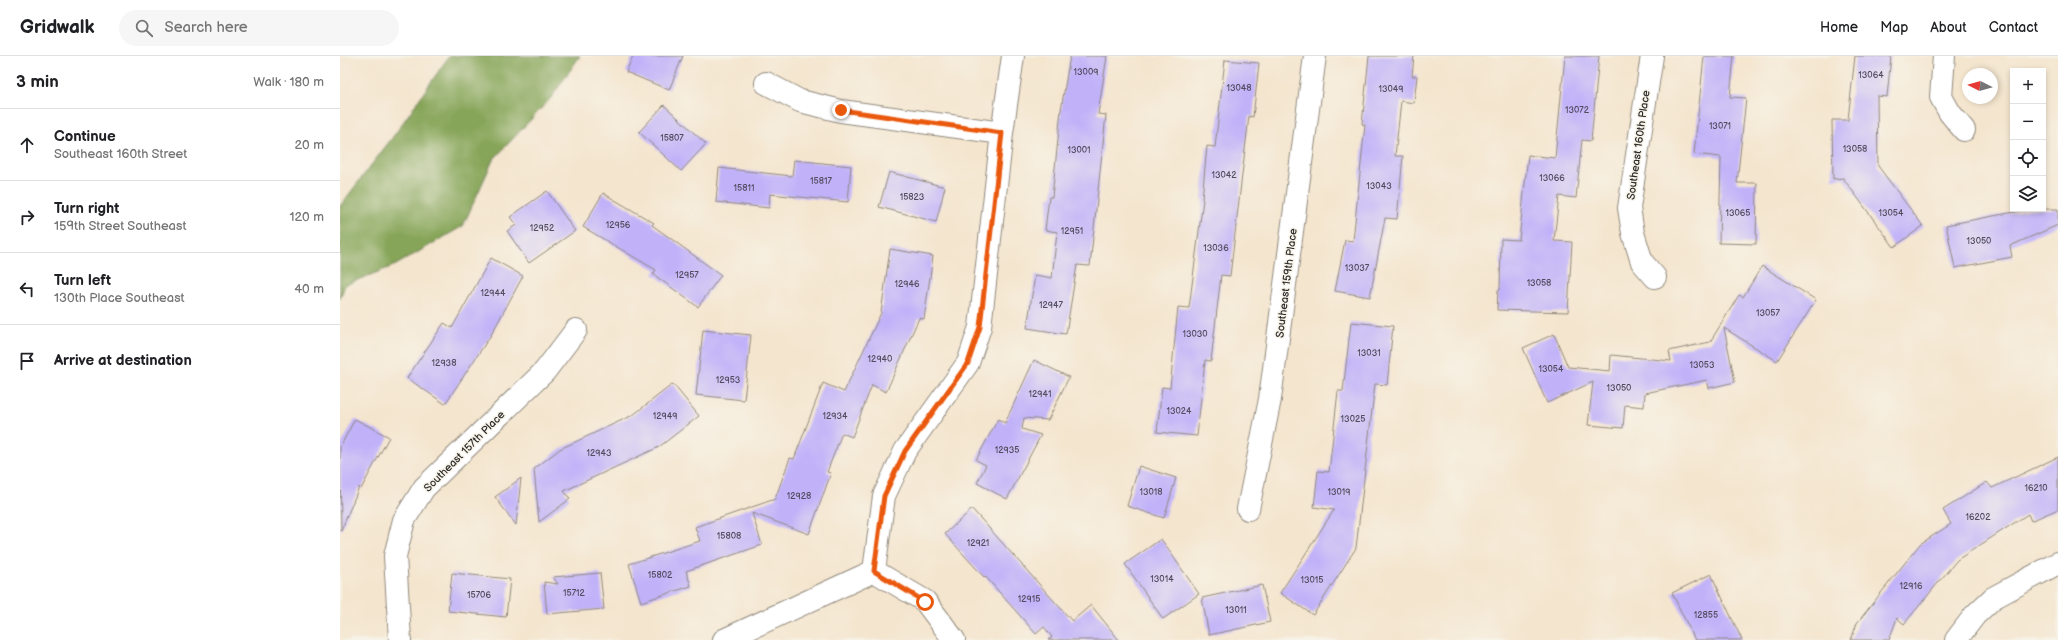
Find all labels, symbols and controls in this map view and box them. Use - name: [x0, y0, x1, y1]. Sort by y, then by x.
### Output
- search box: [119, 10, 399, 46]
- text: Gridwalk: [20, 16, 95, 39]
- icon: search: [133, 17, 155, 39]
- text: Search here: [165, 18, 248, 37]
- text: Home: [1820, 19, 1858, 36]
- text: Map: [1880, 19, 1908, 36]
- text: About: [1930, 19, 1967, 36]
- text: Contact: [1989, 19, 2038, 36]
- house number: 13009: [1074, 67, 1098, 78]
- north arrow: [1962, 68, 1998, 104]
- map controls: [2010, 68, 2046, 212]
- button: +: [2010, 68, 2046, 104]
- house number: 13064: [1858, 70, 1884, 81]
- text: 3 min: [16, 72, 59, 92]
- text: Walk · 180 m: [253, 74, 324, 90]
- house number: 13048: [1226, 83, 1252, 94]
- house number: 13049: [1378, 84, 1404, 95]
- street label: Southeast 160th Place: [1624, 89, 1653, 201]
- route end: [832, 101, 850, 119]
- button: −: [2010, 104, 2046, 140]
- house number: 13072: [1565, 105, 1590, 116]
- house number: 13071: [1709, 121, 1731, 132]
- text: Continue: [54, 127, 116, 146]
- house number: 15807: [660, 133, 684, 144]
- icon: ahead: [16, 134, 38, 156]
- text: 20 m: [294, 137, 324, 153]
- button: locate: [2010, 140, 2046, 176]
- house number: 13058: [1843, 144, 1867, 155]
- house number: 13001: [1067, 145, 1091, 156]
- text: Southeast 160th Street: [54, 146, 187, 162]
- house number: 13042: [1211, 170, 1237, 181]
- house number: 13066: [1539, 173, 1565, 184]
- house number: 15817: [810, 176, 832, 187]
- button: layers: [2010, 176, 2046, 212]
- house number: 13043: [1366, 181, 1392, 192]
- house number: 15811: [734, 183, 754, 194]
- house number: 15823: [900, 192, 925, 203]
- text: Turn right: [54, 199, 119, 218]
- icon: right: [16, 206, 38, 228]
- house number: 13065: [1726, 208, 1750, 219]
- house number: 13054: [1879, 208, 1904, 219]
- text: 120 m: [289, 209, 324, 225]
- text: 159th Street Southeast: [54, 218, 186, 234]
- house number: 12956: [606, 220, 631, 231]
- house number: 12952: [530, 223, 555, 234]
- house number: 12951: [1061, 226, 1083, 237]
- street label: Southeast 159th Place: [1273, 227, 1300, 339]
- house number: 13050: [1967, 236, 1991, 247]
- house number: 13036: [1203, 243, 1229, 254]
- house number: 13037: [1345, 263, 1370, 274]
- house number: 12957: [675, 270, 699, 281]
- text: Turn left: [54, 271, 111, 290]
- icon: left: [16, 278, 38, 300]
- house number: 13058: [1527, 278, 1551, 289]
- house number: 12946: [895, 279, 920, 290]
- text: 40 m: [294, 281, 324, 297]
- house number: 12944: [481, 288, 506, 299]
- text: 130th Place Southeast: [54, 290, 185, 306]
- house number: 12947: [1039, 300, 1064, 311]
- house number: 13057: [1756, 308, 1781, 319]
- house number: 13030: [1182, 329, 1208, 340]
- house number: 13031: [1357, 348, 1381, 359]
- icon: arrive: [16, 350, 38, 372]
- text: Arrive at destination: [54, 351, 192, 370]
- house number: 12940: [868, 354, 892, 365]
- house number: 12938: [432, 358, 456, 369]
- house number: 13053: [1689, 360, 1715, 371]
- house number: 13054: [1539, 364, 1564, 375]
- house number: 12953: [716, 375, 741, 386]
- house number: 13050: [1607, 383, 1631, 394]
- house number: 12941: [1029, 389, 1051, 400]
- house number: 13024: [1167, 406, 1192, 417]
- street label: Southeast 157th Place: [421, 408, 508, 495]
- house number: 12949: [653, 411, 677, 422]
- house number: 12934: [822, 411, 848, 422]
- house number: 13025: [1341, 414, 1365, 425]
- house number: 12935: [995, 445, 1019, 456]
- house number: 12943: [586, 448, 612, 459]
- house number: 16210: [2025, 483, 2047, 494]
- house number: 13018: [1139, 487, 1163, 498]
- house number: 13019: [1328, 487, 1351, 498]
- house number: 12928: [787, 491, 811, 502]
- house number: 16202: [1966, 512, 1991, 523]
- house number: 15808: [717, 531, 741, 542]
- house number: 12921: [967, 538, 989, 549]
- house number: 15802: [648, 570, 673, 581]
- house number: 13014: [1150, 574, 1174, 585]
- house number: 13015: [1301, 575, 1323, 586]
- house number: 12916: [1900, 581, 1923, 592]
- house number: 15712: [563, 588, 586, 599]
- house number: 15706: [467, 590, 491, 601]
- route start: [916, 593, 934, 611]
- house number: 12915: [1018, 594, 1040, 605]
- house number: 13011: [1225, 605, 1247, 616]
- house number: 12855: [1694, 610, 1718, 621]

